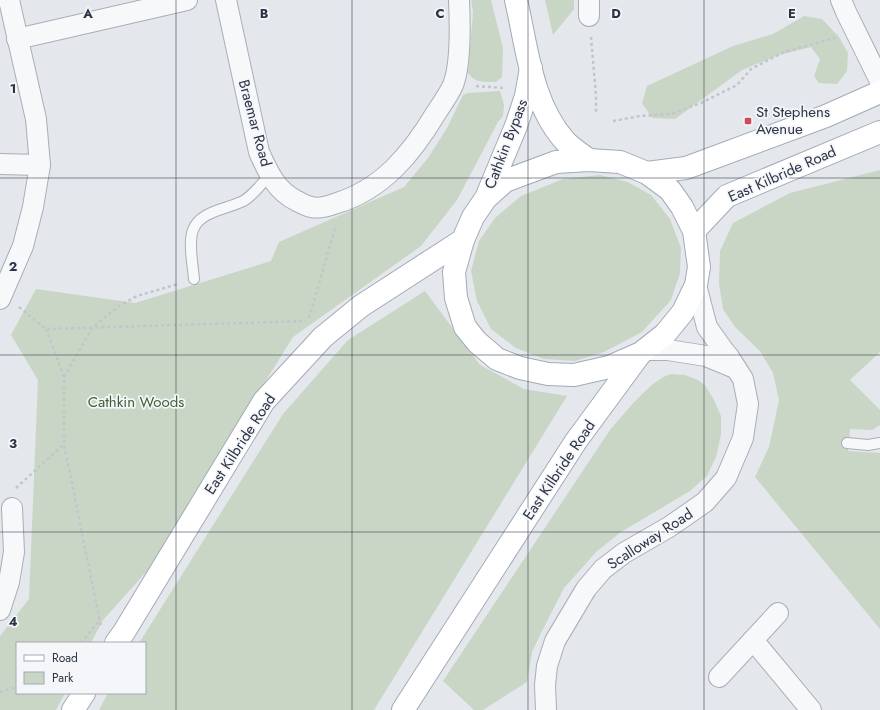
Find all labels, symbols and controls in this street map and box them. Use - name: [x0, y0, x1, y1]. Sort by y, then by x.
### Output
- text: A: [82, 4, 93, 23]
- text: B: [260, 4, 269, 23]
- text: C: [435, 4, 445, 23]
- text: D: [611, 4, 621, 23]
- text: E: [788, 4, 796, 23]
- street label: Braemar Road: [233, 77, 277, 169]
- text: 1: [10, 79, 16, 98]
- street label: Cathkin Bypass: [479, 96, 533, 192]
- place label: St Stephens Avenue: [756, 101, 830, 140]
- marker: St Stephens Avenue: [743, 116, 753, 126]
- street label: East Kilbride Road: [724, 140, 840, 208]
- text: 2: [9, 257, 17, 276]
- street label: East Kilbride Road: [199, 389, 281, 499]
- park label: Cathkin Woods: [88, 391, 184, 413]
- street label: East Kilbride Road: [517, 416, 601, 524]
- text: 3: [9, 434, 17, 453]
- street label: Scalloway Road: [603, 503, 697, 575]
- text: 4: [8, 612, 18, 631]
- legend: [16, 642, 146, 694]
- text: Road: [52, 649, 78, 667]
- text: Park: [52, 669, 74, 687]

